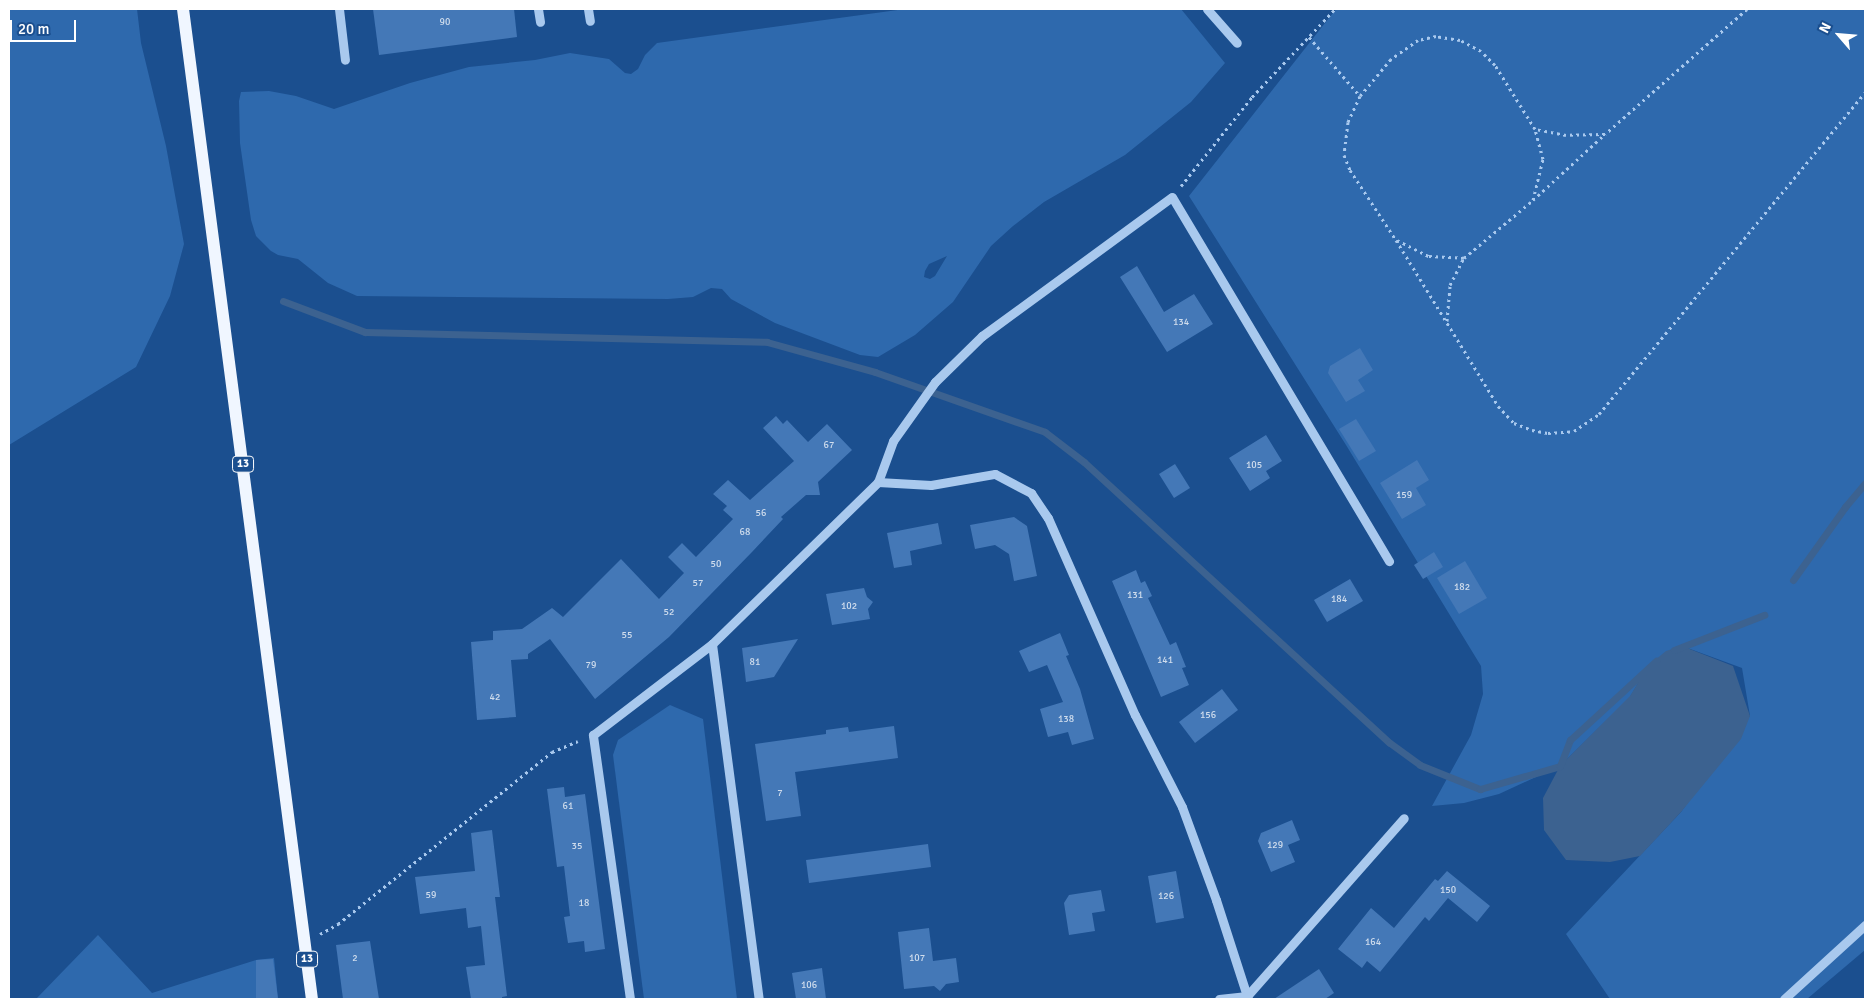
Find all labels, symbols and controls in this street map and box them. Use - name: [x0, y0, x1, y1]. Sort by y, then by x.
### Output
- scale bar: [12, 10, 79, 42]
- north arrow: [1814, 10, 1864, 60]
- house number: 90: [440, 17, 450, 29]
- text: 20 m: [18, 20, 49, 38]
- text: N: [1815, 20, 1835, 36]
- house number: 134: [1173, 317, 1189, 329]
- house number: 67: [824, 440, 834, 452]
- road number: 13: [232, 456, 254, 472]
- house number: 105: [1246, 460, 1262, 472]
- house number: 159: [1396, 490, 1412, 502]
- house number: 56: [756, 508, 766, 520]
- house number: 68: [740, 527, 750, 539]
- house number: 50: [711, 559, 721, 571]
- house number: 57: [693, 578, 703, 590]
- house number: 182: [1454, 582, 1470, 594]
- house number: 131: [1127, 590, 1143, 602]
- house number: 184: [1331, 594, 1347, 606]
- house number: 102: [841, 601, 857, 613]
- house number: 52: [664, 607, 674, 619]
- house number: 55: [622, 630, 632, 642]
- house number: 141: [1157, 655, 1173, 667]
- house number: 81: [750, 657, 760, 669]
- house number: 79: [586, 660, 596, 672]
- house number: 42: [490, 692, 500, 704]
- house number: 156: [1200, 710, 1216, 722]
- house number: 138: [1058, 714, 1074, 726]
- house number: 7: [777, 788, 783, 800]
- house number: 61: [563, 801, 573, 813]
- house number: 129: [1267, 840, 1283, 852]
- house number: 35: [572, 841, 582, 853]
- house number: 150: [1440, 885, 1456, 897]
- house number: 59: [426, 890, 436, 902]
- house number: 126: [1158, 891, 1174, 903]
- house number: 18: [579, 898, 589, 910]
- house number: 164: [1365, 937, 1381, 949]
- road number: 13: [296, 951, 318, 968]
- house number: 2: [352, 953, 358, 965]
- house number: 107: [909, 953, 925, 965]
- house number: 106: [801, 980, 817, 992]

